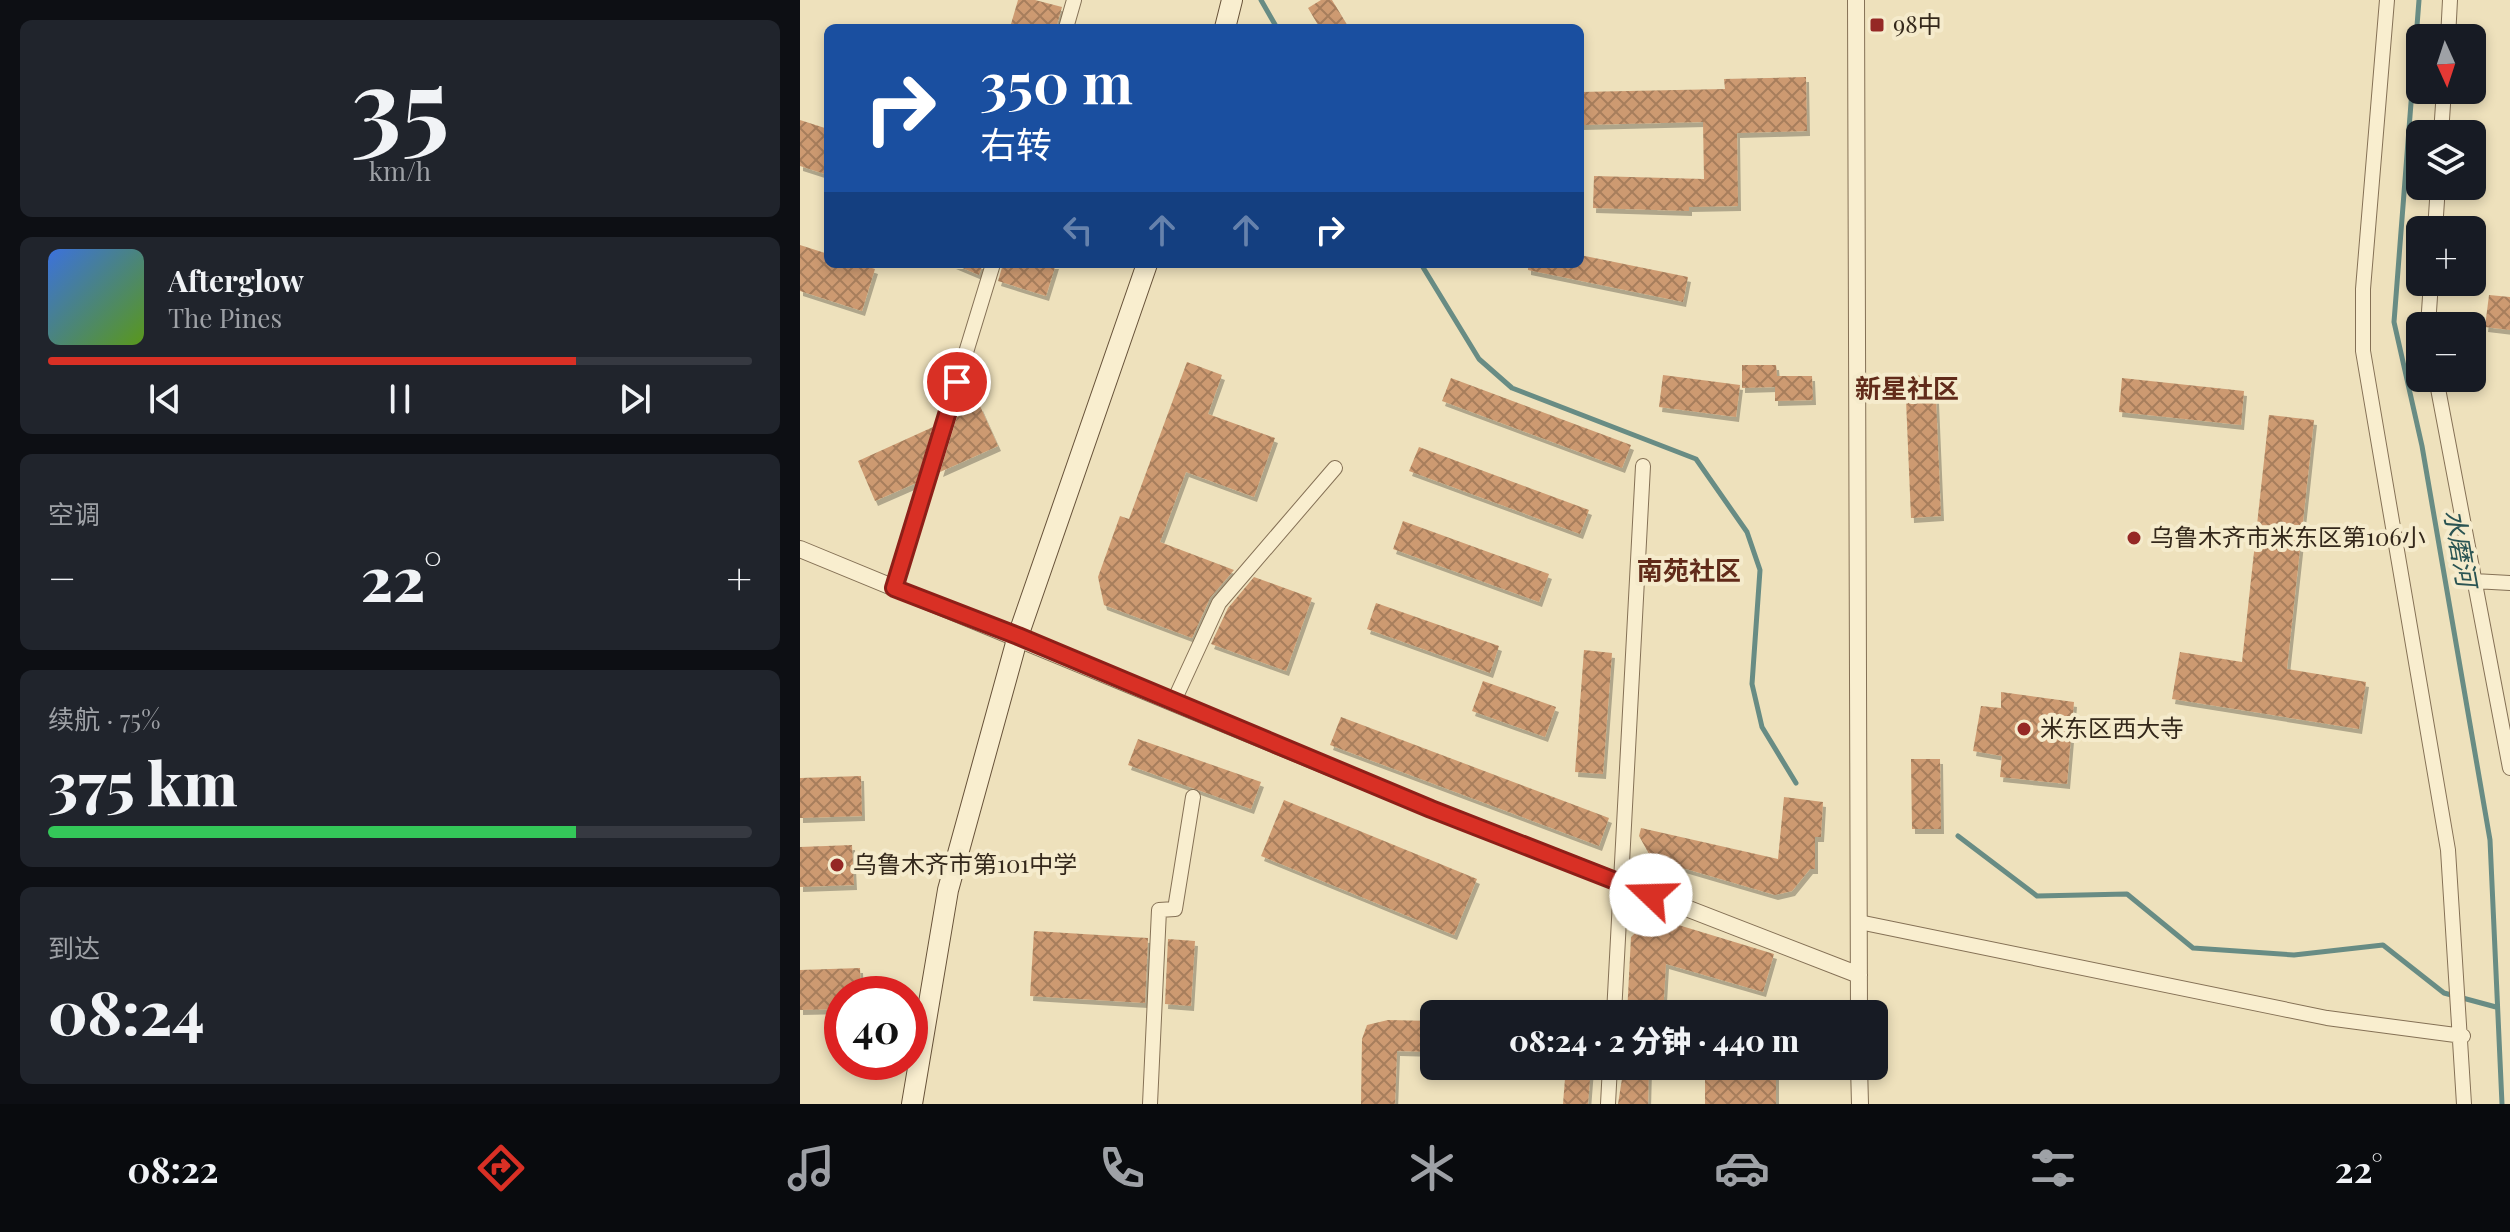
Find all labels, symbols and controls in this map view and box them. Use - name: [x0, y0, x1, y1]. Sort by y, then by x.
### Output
- place label: 98中: [1893, 7, 1942, 39]
- marker: 98中: [1868, 16, 1886, 34]
- north arrow: [2406, 24, 2486, 104]
- map controls: [2406, 24, 2486, 392]
- text: 35: [351, 31, 449, 170]
- text: 350 m: [980, 44, 1133, 119]
- icon: right: [848, 56, 952, 160]
- text: 右转: [980, 119, 1052, 167]
- button: layers: [2406, 120, 2486, 200]
- text: km/h: [369, 153, 431, 188]
- icon: left: [1056, 208, 1100, 252]
- icon: ahead: [1140, 208, 1184, 252]
- icon: ahead: [1224, 208, 1268, 252]
- icon: right: [1308, 208, 1352, 252]
- button: +: [2406, 216, 2486, 296]
- text: Afterglow: [168, 260, 304, 300]
- text: The Pines: [168, 300, 282, 335]
- button: −: [2406, 312, 2486, 392]
- pin: [923, 348, 991, 416]
- icon: arrive: [935, 360, 979, 404]
- district label: 新星社区: [1855, 370, 1959, 405]
- icon: previous: [143, 377, 187, 421]
- icon: pause: [378, 377, 422, 421]
- icon: next: [613, 377, 657, 421]
- text: 空调: [48, 496, 100, 531]
- water label: 水磨河: [2437, 506, 2486, 594]
- place label: 乌鲁木齐市米东区第106小: [2150, 520, 2426, 552]
- marker: 乌鲁木齐市米东区第106小: [2125, 529, 2143, 547]
- text: 22°: [361, 536, 442, 616]
- text: −: [48, 547, 76, 606]
- text: +: [726, 547, 752, 606]
- district label: 南苑社区: [1637, 552, 1741, 587]
- text: 续航 · 75%: [48, 701, 160, 736]
- place label: 米东区西大寺: [2040, 711, 2184, 743]
- marker: 米东区西大寺: [2015, 720, 2033, 738]
- text: 375 km: [48, 741, 238, 821]
- place label: 乌鲁木齐市第101中学: [853, 847, 1077, 879]
- position arrow: [1609, 853, 1693, 937]
- marker: 乌鲁木齐市第101中学: [828, 856, 846, 874]
- text: 到达: [48, 930, 100, 965]
- text: 08:24: [48, 970, 205, 1050]
- speed limit sign: 40: [824, 976, 928, 1080]
- text: 08:24 · 2 分钟 · 440 m: [1509, 1020, 1799, 1060]
- icon: directions: [473, 1140, 529, 1196]
- icon: music: [783, 1140, 839, 1196]
- icon: phone: [1094, 1140, 1150, 1196]
- icon: climate: [1404, 1140, 1460, 1196]
- icon: car: [1714, 1140, 1770, 1196]
- icon: filters: [2025, 1140, 2081, 1196]
- text: 08:22: [127, 1144, 219, 1192]
- text: 22°: [2335, 1144, 2383, 1192]

